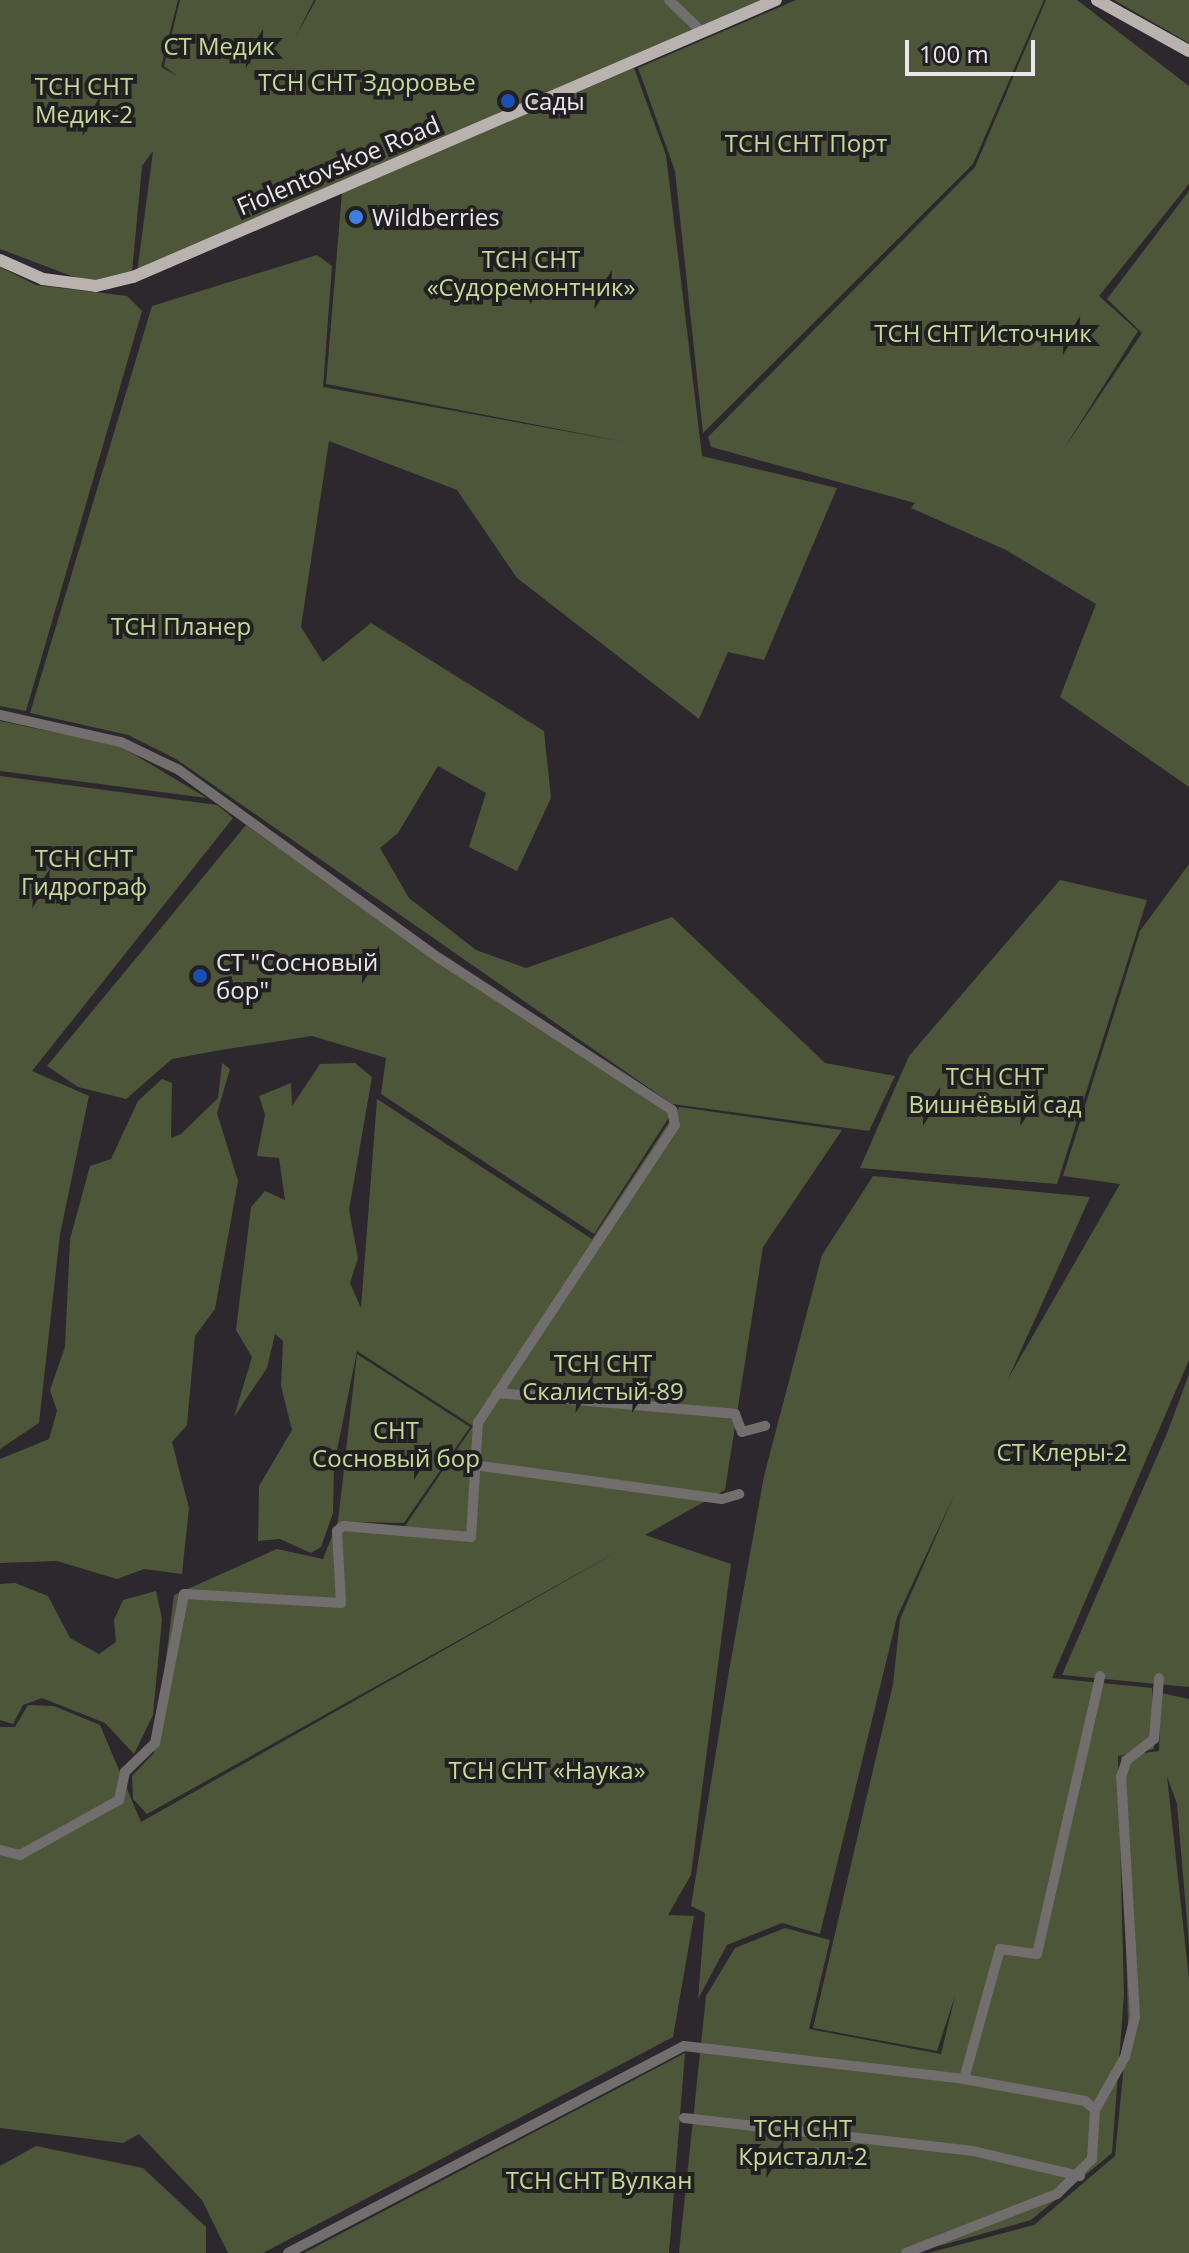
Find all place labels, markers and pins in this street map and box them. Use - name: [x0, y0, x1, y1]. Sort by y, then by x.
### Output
- place label: Сады: [524, 87, 585, 115]
- marker: Сады: [499, 92, 517, 110]
- place label: Wildberries: [372, 203, 500, 231]
- marker: Wildberries: [347, 208, 365, 226]
- place label: СТ "Сосновый бор": [216, 948, 378, 1004]
- marker: СТ "Сосновый бор": [191, 967, 209, 985]

